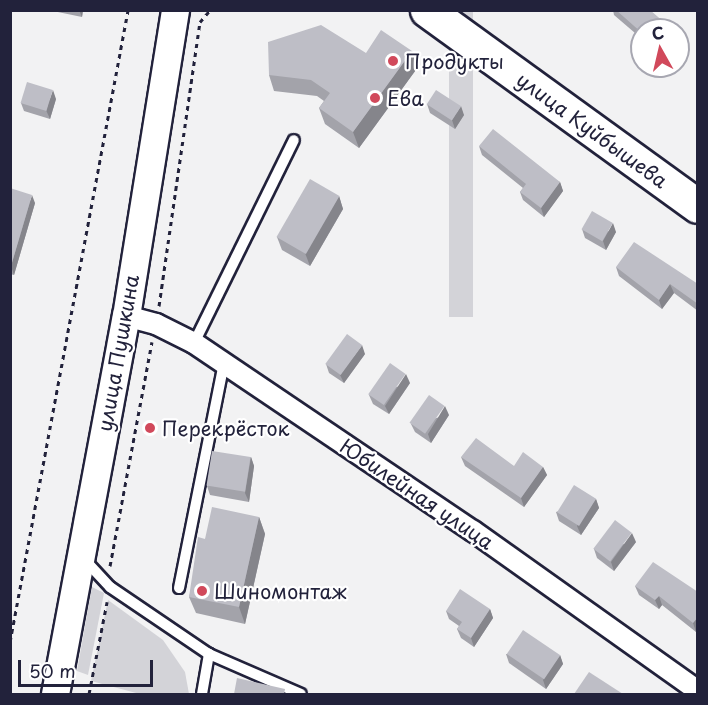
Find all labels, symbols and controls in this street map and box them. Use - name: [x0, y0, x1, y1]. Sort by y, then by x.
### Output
- north arrow: [630, 18, 690, 78]
- text: С: [650, 19, 665, 45]
- place label: Продукты: [405, 49, 504, 73]
- marker: Продукты: [386, 54, 400, 68]
- street label: улица Куйбышева: [511, 67, 673, 193]
- place label: Ева: [387, 86, 424, 110]
- marker: Ева: [368, 91, 382, 105]
- street label: улица Пушкина: [92, 272, 144, 434]
- place label: Перекрёсток: [162, 416, 289, 440]
- marker: Перекрёсток: [143, 421, 157, 435]
- street label: Юбилейная улица: [336, 434, 498, 554]
- place label: Шиномонтаж: [214, 579, 346, 603]
- marker: Шиномонтаж: [195, 584, 209, 598]
- scale bar: [21, 648, 156, 686]
- text: 50 m: [29, 657, 76, 684]

